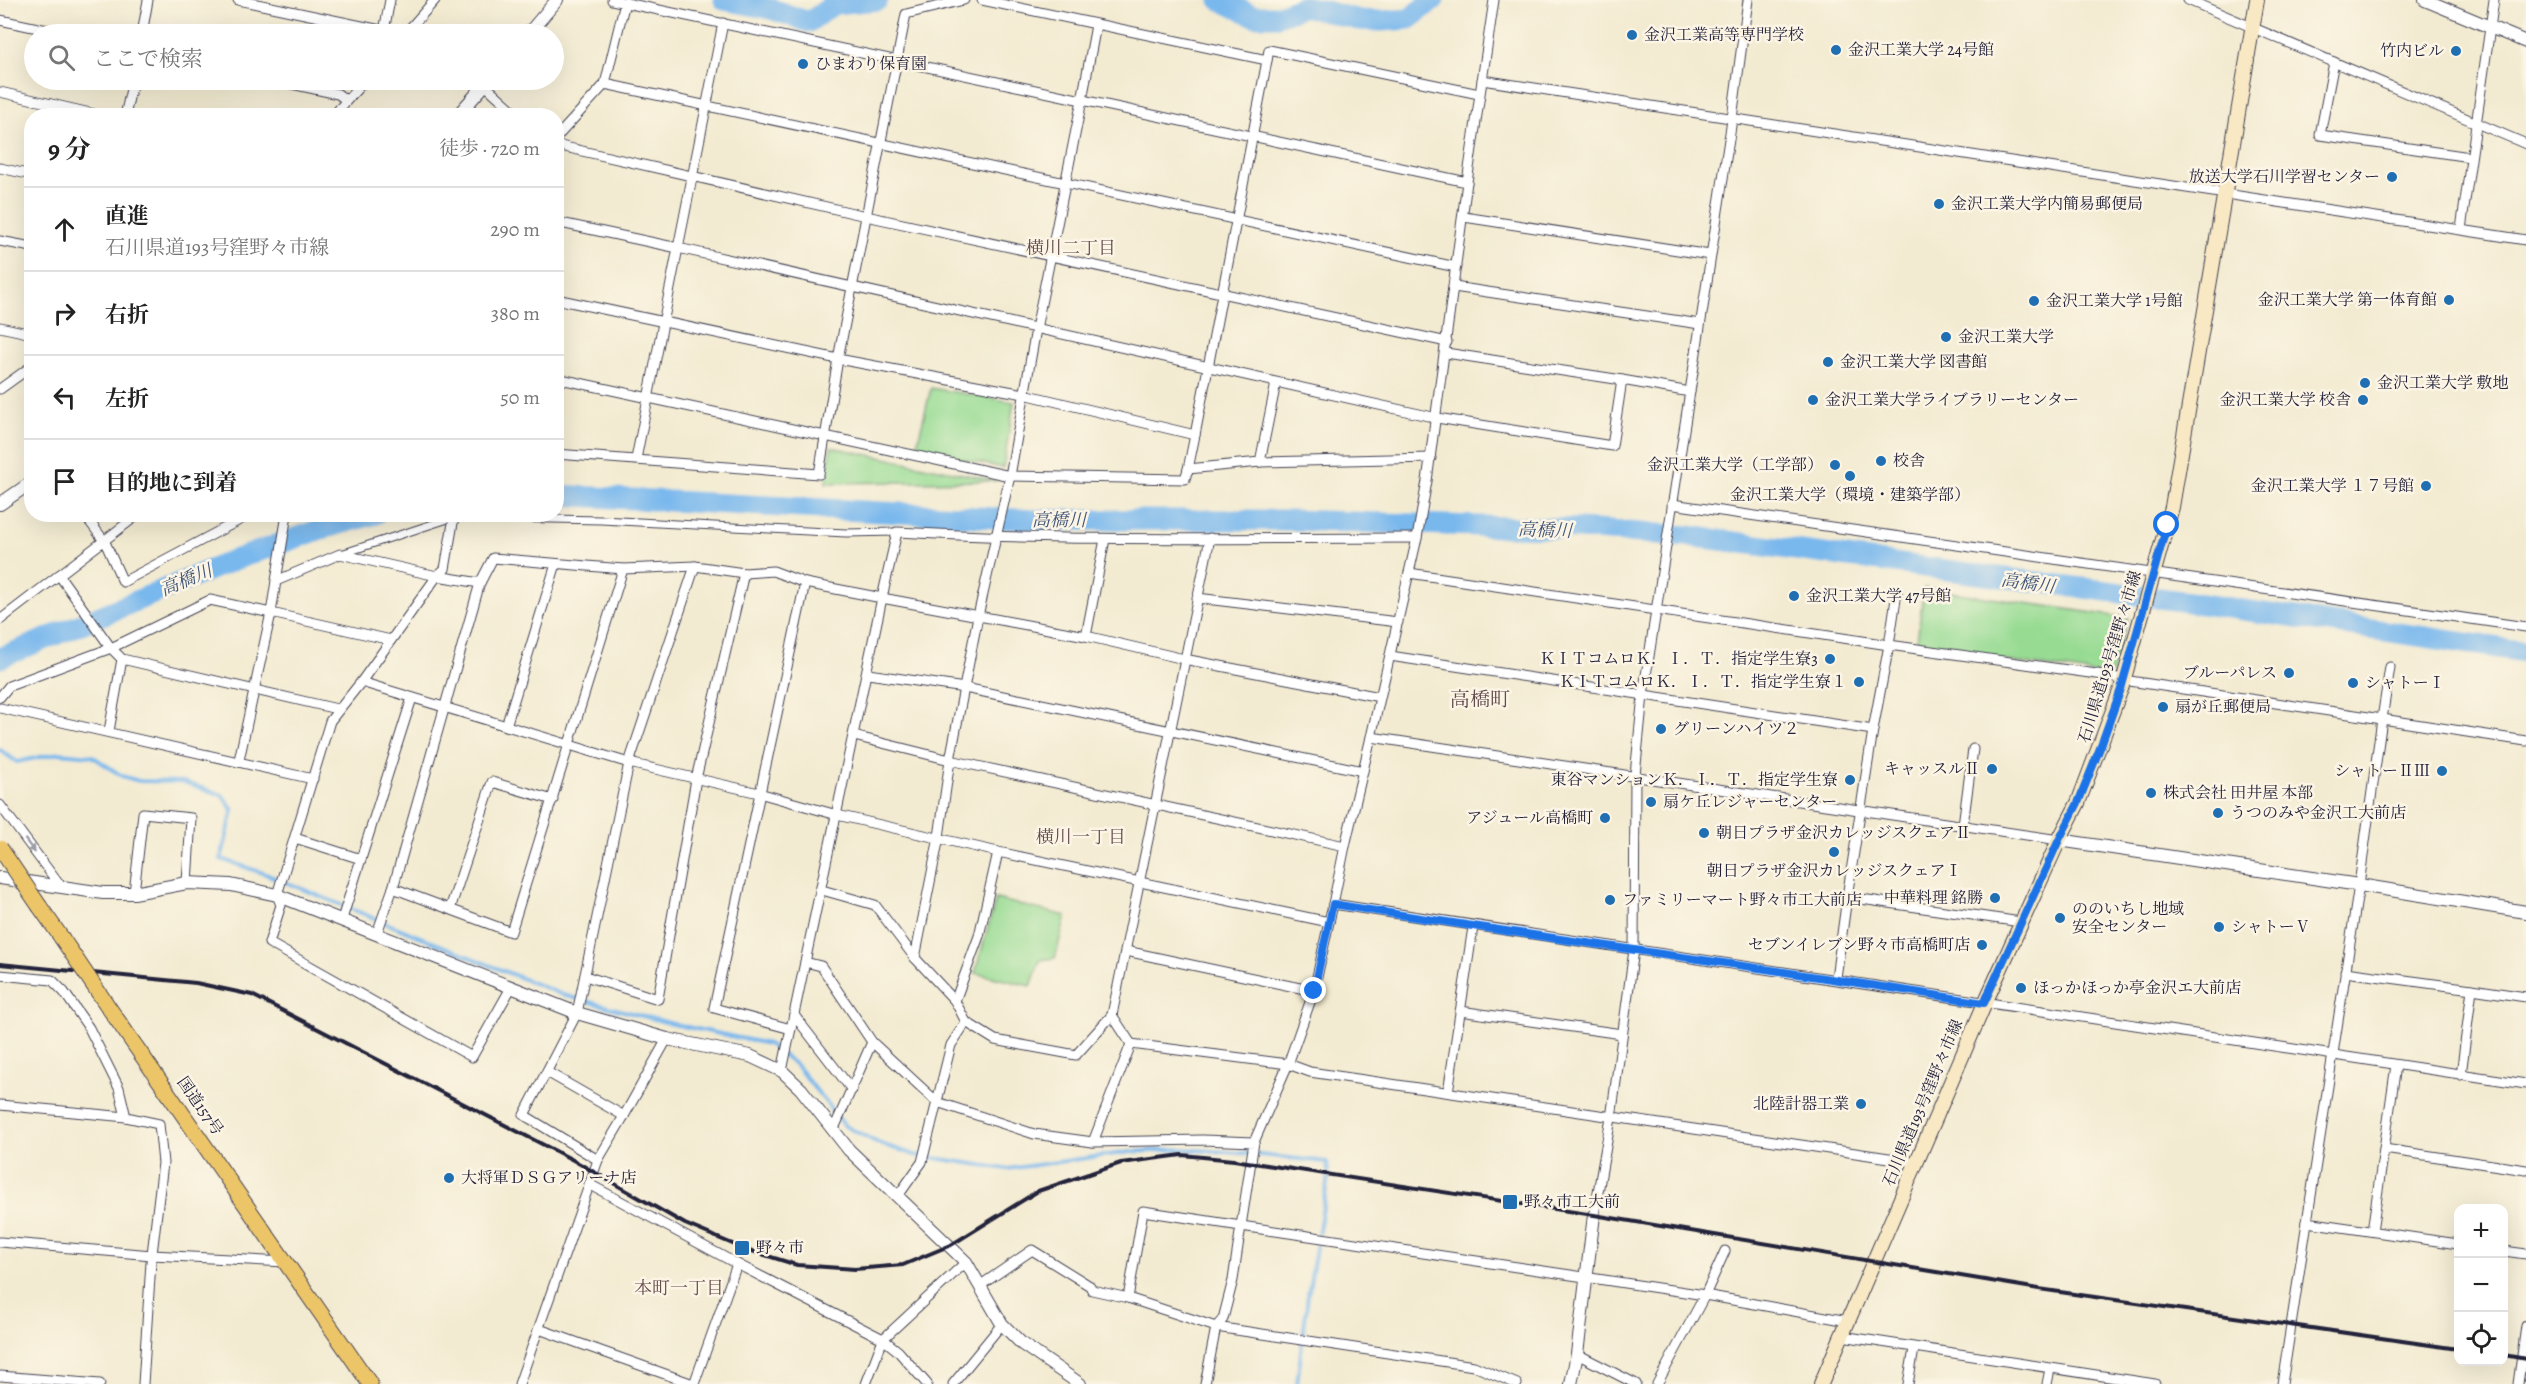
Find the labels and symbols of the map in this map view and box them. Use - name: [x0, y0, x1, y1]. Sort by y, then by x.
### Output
- place label: 金沢工業高等専門学校: [1644, 24, 1804, 46]
- marker: 金沢工業高等専門学校: [1625, 28, 1639, 42]
- place label: 金沢工業大学 24号館: [1848, 39, 1994, 61]
- place label: 竹内ビル: [2380, 40, 2444, 62]
- marker: 金沢工業大学 24号館: [1829, 43, 1843, 57]
- marker: 竹内ビル: [2449, 44, 2463, 58]
- place label: ひまわり保育園: [815, 53, 927, 75]
- marker: ひまわり保育園: [796, 57, 810, 71]
- place label: 放送大学石川学習センター: [2189, 166, 2380, 188]
- marker: 放送大学石川学習センター: [2385, 170, 2399, 184]
- place label: 金沢工業大学内簡易郵便局: [1951, 193, 2143, 215]
- marker: 金沢工業大学内簡易郵便局: [1932, 197, 1946, 211]
- district label: 横川二丁目: [1026, 236, 1116, 260]
- place label: 金沢工業大学 第一体育館: [2258, 289, 2437, 311]
- place label: 金沢工業大学 1号館: [2046, 290, 2183, 312]
- marker: 金沢工業大学 第一体育館: [2442, 293, 2456, 307]
- marker: 金沢工業大学 1号館: [2027, 294, 2041, 308]
- place label: 金沢工業大学: [1958, 326, 2054, 348]
- marker: 金沢工業大学: [1939, 330, 1953, 344]
- place label: 金沢工業大学 図書館: [1840, 351, 1987, 373]
- marker: 金沢工業大学 図書館: [1821, 355, 1835, 369]
- place label: 金沢工業大学 敷地: [2377, 372, 2508, 394]
- marker: 金沢工業大学 敷地: [2358, 376, 2372, 390]
- place label: 金沢工業大学ライブラリーセンター: [1825, 389, 2079, 411]
- place label: 金沢工業大学 校舎: [2220, 389, 2351, 411]
- marker: 金沢工業大学ライブラリーセンター: [1806, 393, 1820, 407]
- marker: 金沢工業大学 校舎: [2356, 393, 2370, 407]
- place label: 校舎: [1893, 450, 1925, 472]
- place label: 金沢工業大学（工学部）: [1647, 454, 1823, 476]
- marker: 校舎: [1874, 454, 1888, 468]
- marker: 金沢工業大学（工学部）: [1828, 458, 1842, 472]
- marker: 金沢工業大学（環境・建築学部）: [1843, 469, 1857, 483]
- place label: 金沢工業大学 １７号館: [2251, 475, 2414, 497]
- marker: 金沢工業大学 １７号館: [2419, 479, 2433, 493]
- place label: 金沢工業大学（環境・建築学部）: [1730, 484, 1970, 506]
- water label: 高橋川: [1032, 508, 1088, 532]
- route start: [2153, 511, 2179, 537]
- water label: 高橋川: [1518, 517, 1574, 543]
- water label: 高橋川: [156, 558, 217, 602]
- water label: 高橋川: [2000, 567, 2058, 599]
- street label: 石川県道193号窪野々市線: [2073, 568, 2147, 746]
- place label: 金沢工業大学 47号館: [1806, 585, 1951, 607]
- marker: 金沢工業大学 47号館: [1787, 589, 1801, 603]
- place label: ＫＩＴコムロＫ．Ｉ．Ｔ．指定学生寮3: [1539, 648, 1818, 670]
- marker: ＫＩＴコムロＫ．Ｉ．Ｔ．指定学生寮3: [1823, 652, 1837, 666]
- place label: ブルーパレス: [2183, 662, 2277, 684]
- marker: ブルーパレス: [2282, 666, 2296, 680]
- place label: ＫＩＴコムロＫ．Ｉ．Ｔ．指定学生寮１: [1559, 671, 1847, 693]
- place label: シャトーⅠ: [2365, 672, 2445, 694]
- marker: ＫＩＴコムロＫ．Ｉ．Ｔ．指定学生寮１: [1852, 675, 1866, 689]
- marker: シャトーⅠ: [2346, 676, 2360, 690]
- district label: 高橋町: [1450, 686, 1510, 713]
- place label: 扇が丘郵便局: [2175, 696, 2271, 718]
- marker: 扇が丘郵便局: [2156, 700, 2170, 714]
- place label: グリーンハイツ２: [1673, 718, 1800, 740]
- marker: グリーンハイツ２: [1654, 722, 1668, 736]
- place label: キャッスルⅡ: [1884, 758, 1980, 780]
- place label: シャトーⅡⅢ: [2334, 760, 2430, 782]
- marker: キャッスルⅡ: [1985, 762, 1999, 776]
- marker: シャトーⅡⅢ: [2435, 764, 2449, 778]
- place label: 東谷マンションＫ．Ｉ．Ｔ．指定学生寮: [1551, 769, 1838, 791]
- marker: 東谷マンションＫ．Ｉ．Ｔ．指定学生寮: [1843, 773, 1857, 787]
- place label: 株式会社 田井屋 本部: [2163, 782, 2313, 804]
- marker: 株式会社 田井屋 本部: [2144, 786, 2158, 800]
- place label: 扇ケ丘レジャーセンター: [1663, 791, 1837, 813]
- marker: 扇ケ丘レジャーセンター: [1644, 795, 1658, 809]
- place label: うつのみや金沢工大前店: [2230, 802, 2406, 824]
- marker: うつのみや金沢工大前店: [2211, 806, 2225, 820]
- place label: アジュール高橋町: [1466, 807, 1593, 829]
- marker: アジュール高橋町: [1598, 811, 1612, 825]
- place label: 朝日プラザ金沢カレッジスクェアⅡ: [1716, 822, 1971, 844]
- district label: 横川一丁目: [1036, 825, 1126, 849]
- marker: 朝日プラザ金沢カレッジスクェアⅡ: [1697, 826, 1711, 840]
- one-way arrow: [24, 839, 36, 854]
- marker: 朝日プラザ金沢カレッジスクェアⅠ: [1827, 845, 1841, 859]
- place label: 朝日プラザ金沢カレッジスクェアⅠ: [1707, 860, 1961, 882]
- place label: 中華料理 銘勝: [1884, 887, 1983, 909]
- place label: ファミリーマート野々市工大前店: [1622, 889, 1862, 911]
- marker: 中華料理 銘勝: [1988, 891, 2002, 905]
- marker: ファミリーマート野々市工大前店: [1603, 893, 1617, 907]
- place label: ののいちし地域 安全センター: [2072, 898, 2184, 938]
- marker: ののいちし地域 安全センター: [2053, 911, 2067, 925]
- place label: シャトーⅤ: [2231, 916, 2311, 938]
- marker: シャトーⅤ: [2212, 920, 2226, 934]
- place label: セブンイレブン野々市高橋町店: [1748, 934, 1970, 956]
- marker: セブンイレブン野々市高橋町店: [1975, 938, 1989, 952]
- route end: [1300, 977, 1326, 1003]
- place label: ほっかほっか亭金沢エ大前店: [2033, 977, 2241, 999]
- marker: ほっかほっか亭金沢エ大前店: [2014, 981, 2028, 995]
- street label: 石川県道193号窪野々市線: [1878, 1016, 1968, 1190]
- street label: 国道157号: [172, 1072, 228, 1140]
- place label: 北陸計器工業: [1753, 1093, 1849, 1115]
- marker: 北陸計器工業: [1854, 1097, 1868, 1111]
- place label: 大将軍ＤＳＧアリーナ店: [461, 1167, 636, 1189]
- marker: 大将軍ＤＳＧアリーナ店: [442, 1171, 456, 1185]
- place label: 野々市工大前: [1524, 1191, 1620, 1213]
- marker: 野々市工大前: [1501, 1193, 1519, 1211]
- place label: 野々市: [756, 1237, 804, 1259]
- marker: 野々市: [733, 1239, 751, 1257]
- district label: 本町一丁目: [634, 1276, 724, 1300]

